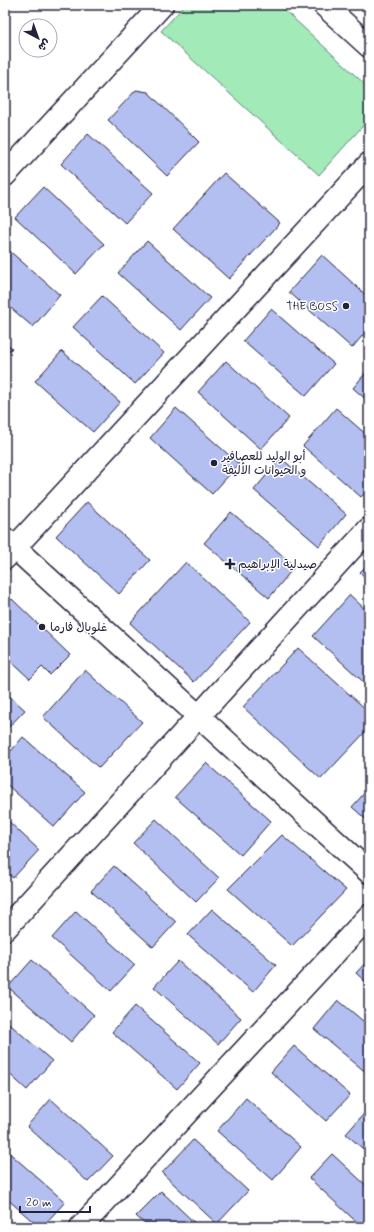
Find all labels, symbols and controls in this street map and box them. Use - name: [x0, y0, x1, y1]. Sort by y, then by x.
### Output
- north arrow: [18, 18, 58, 58]
- text: ش: [35, 36, 53, 54]
- place label: THE BOSS: [286, 299, 338, 315]
- marker: THE BOSS: [341, 301, 351, 311]
- place label: أبو الوليد للعصافير و الحيوانات الأليفة: [221, 449, 306, 479]
- marker: أبو الوليد للعصافير و الحيوانات الأليفة: [209, 458, 219, 468]
- place label: صيدلية الإبراهيم: [238, 557, 317, 573]
- marker: صيدلية الإبراهيم: [225, 559, 235, 569]
- place label: غلوبال فارما: [50, 620, 107, 636]
- marker: غلوبال فارما: [37, 622, 47, 632]
- scale bar: [20, 1188, 90, 1214]
- text: 20 m: [26, 1195, 52, 1211]

